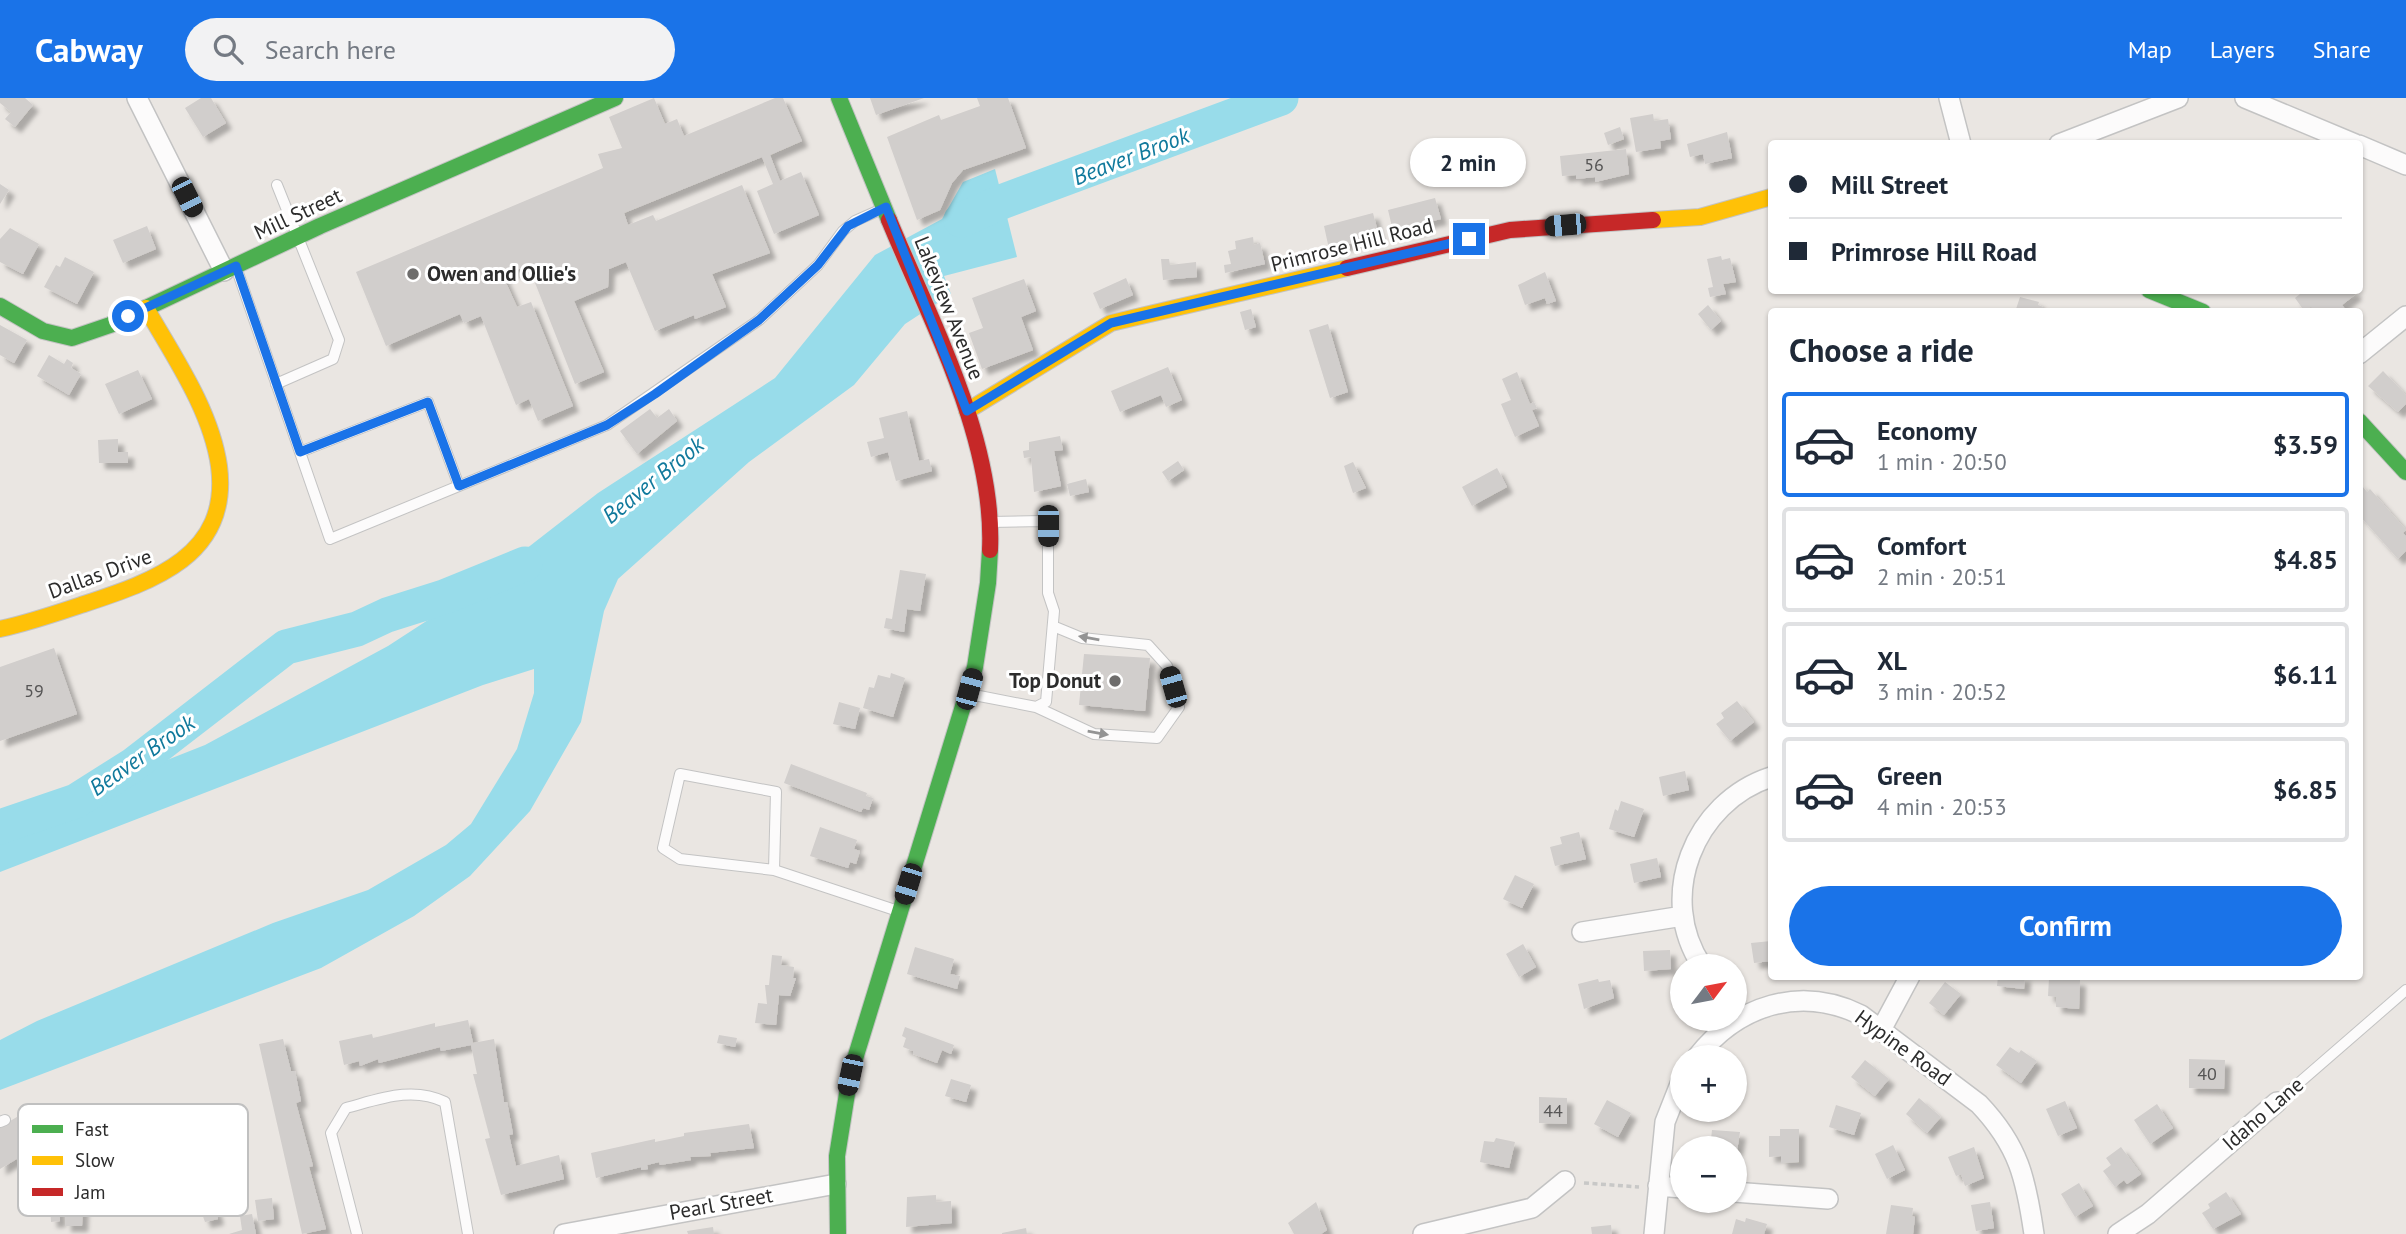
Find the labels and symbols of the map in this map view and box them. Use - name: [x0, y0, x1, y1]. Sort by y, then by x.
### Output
- water label: Beaver Brook: [1069, 119, 1195, 191]
- callout: 2 min: [1411, 138, 1527, 186]
- house number: 56: [1584, 153, 1604, 176]
- car: [169, 174, 206, 220]
- street label: Mill Street: [250, 182, 346, 246]
- street label: Primrose Hill Road: [1268, 211, 1436, 278]
- car: [1544, 213, 1587, 237]
- route end: [1453, 223, 1485, 255]
- street label: Lakeview Avenue: [908, 232, 991, 384]
- place label: Owen and Ollie's: [427, 260, 576, 287]
- marker: Owen and Ollie's: [405, 266, 421, 282]
- route start: [112, 300, 144, 332]
- water label: Beaver Brook: [596, 429, 711, 529]
- car: [1038, 505, 1059, 547]
- street label: Dallas Drive: [44, 542, 155, 605]
- one-way arrow: [1078, 632, 1100, 643]
- car: [1158, 664, 1189, 710]
- car: [954, 666, 985, 712]
- place label: Top Donut: [1009, 667, 1102, 694]
- marker: Top Donut: [1107, 673, 1123, 689]
- house number: 59: [24, 679, 44, 702]
- water label: Beaver Brook: [83, 707, 202, 802]
- one-way arrow: [1088, 728, 1110, 739]
- car: [892, 861, 925, 907]
- north arrow: [1670, 954, 1746, 1031]
- street label: Hypine Road: [1850, 1003, 1957, 1092]
- car: [836, 1052, 865, 1098]
- house number: 40: [2197, 1062, 2217, 1085]
- street label: Idaho Lane: [2216, 1071, 2309, 1156]
- house number: 44: [1543, 1099, 1563, 1122]
- legend: [18, 1104, 248, 1216]
- text: Fast: [75, 1117, 109, 1141]
- text: Slow: [75, 1148, 115, 1172]
- text: Jam: [74, 1180, 105, 1204]
- street label: Pearl Street: [667, 1181, 775, 1226]

